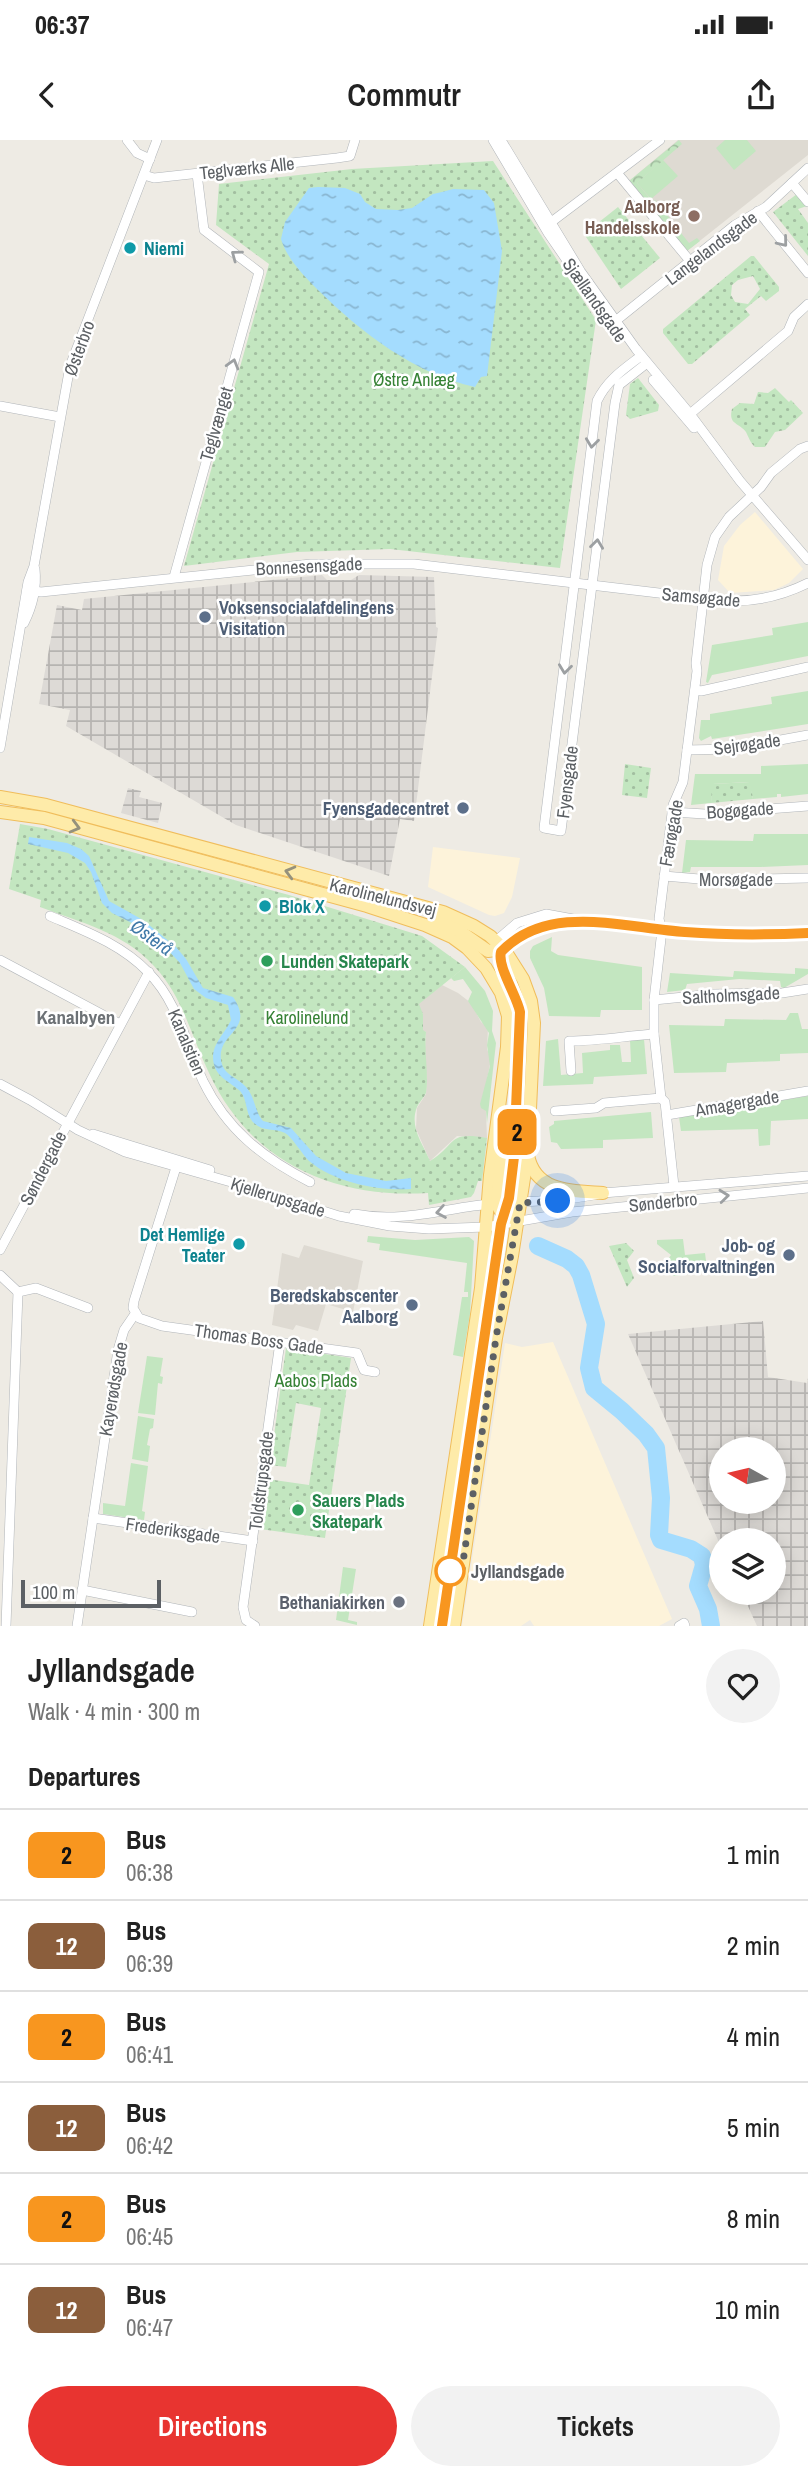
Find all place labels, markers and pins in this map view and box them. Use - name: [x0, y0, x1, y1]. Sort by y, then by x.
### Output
- place label: Aalborg Handelsskole: [585, 194, 680, 240]
- marker: Aalborg Handelsskole: [686, 208, 702, 224]
- place label: Niemi: [144, 236, 184, 261]
- marker: Niemi: [122, 240, 138, 256]
- place label: Voksensocialafdelingens Visitation: [219, 595, 394, 641]
- marker: Voksensocialafdelingens Visitation: [197, 609, 213, 625]
- place label: Fyensgadecentret: [323, 796, 449, 821]
- marker: Fyensgadecentret: [455, 800, 471, 816]
- place label: Blok X: [279, 894, 325, 919]
- marker: Blok X: [257, 898, 273, 914]
- place label: Lunden Skatepark: [281, 949, 410, 974]
- marker: Lunden Skatepark: [259, 953, 275, 969]
- place label: Det Hemlige Teater: [140, 1222, 225, 1268]
- place label: Job- og Socialforvaltningen: [638, 1233, 775, 1279]
- marker: Det Hemlige Teater: [231, 1236, 247, 1252]
- marker: Job- og Socialforvaltningen: [781, 1247, 797, 1263]
- place label: Beredskabscenter Aalborg: [270, 1283, 398, 1329]
- marker: Beredskabscenter Aalborg: [404, 1297, 420, 1313]
- place label: Sauers Plads Skatepark: [312, 1488, 405, 1534]
- marker: Sauers Plads Skatepark: [290, 1502, 306, 1518]
- marker: Jyllandsgade: [435, 1556, 465, 1586]
- place label: Jyllandsgade: [471, 1559, 565, 1584]
- place label: Bethaniakirken: [279, 1590, 385, 1615]
- marker: Bethaniakirken: [391, 1594, 407, 1610]

